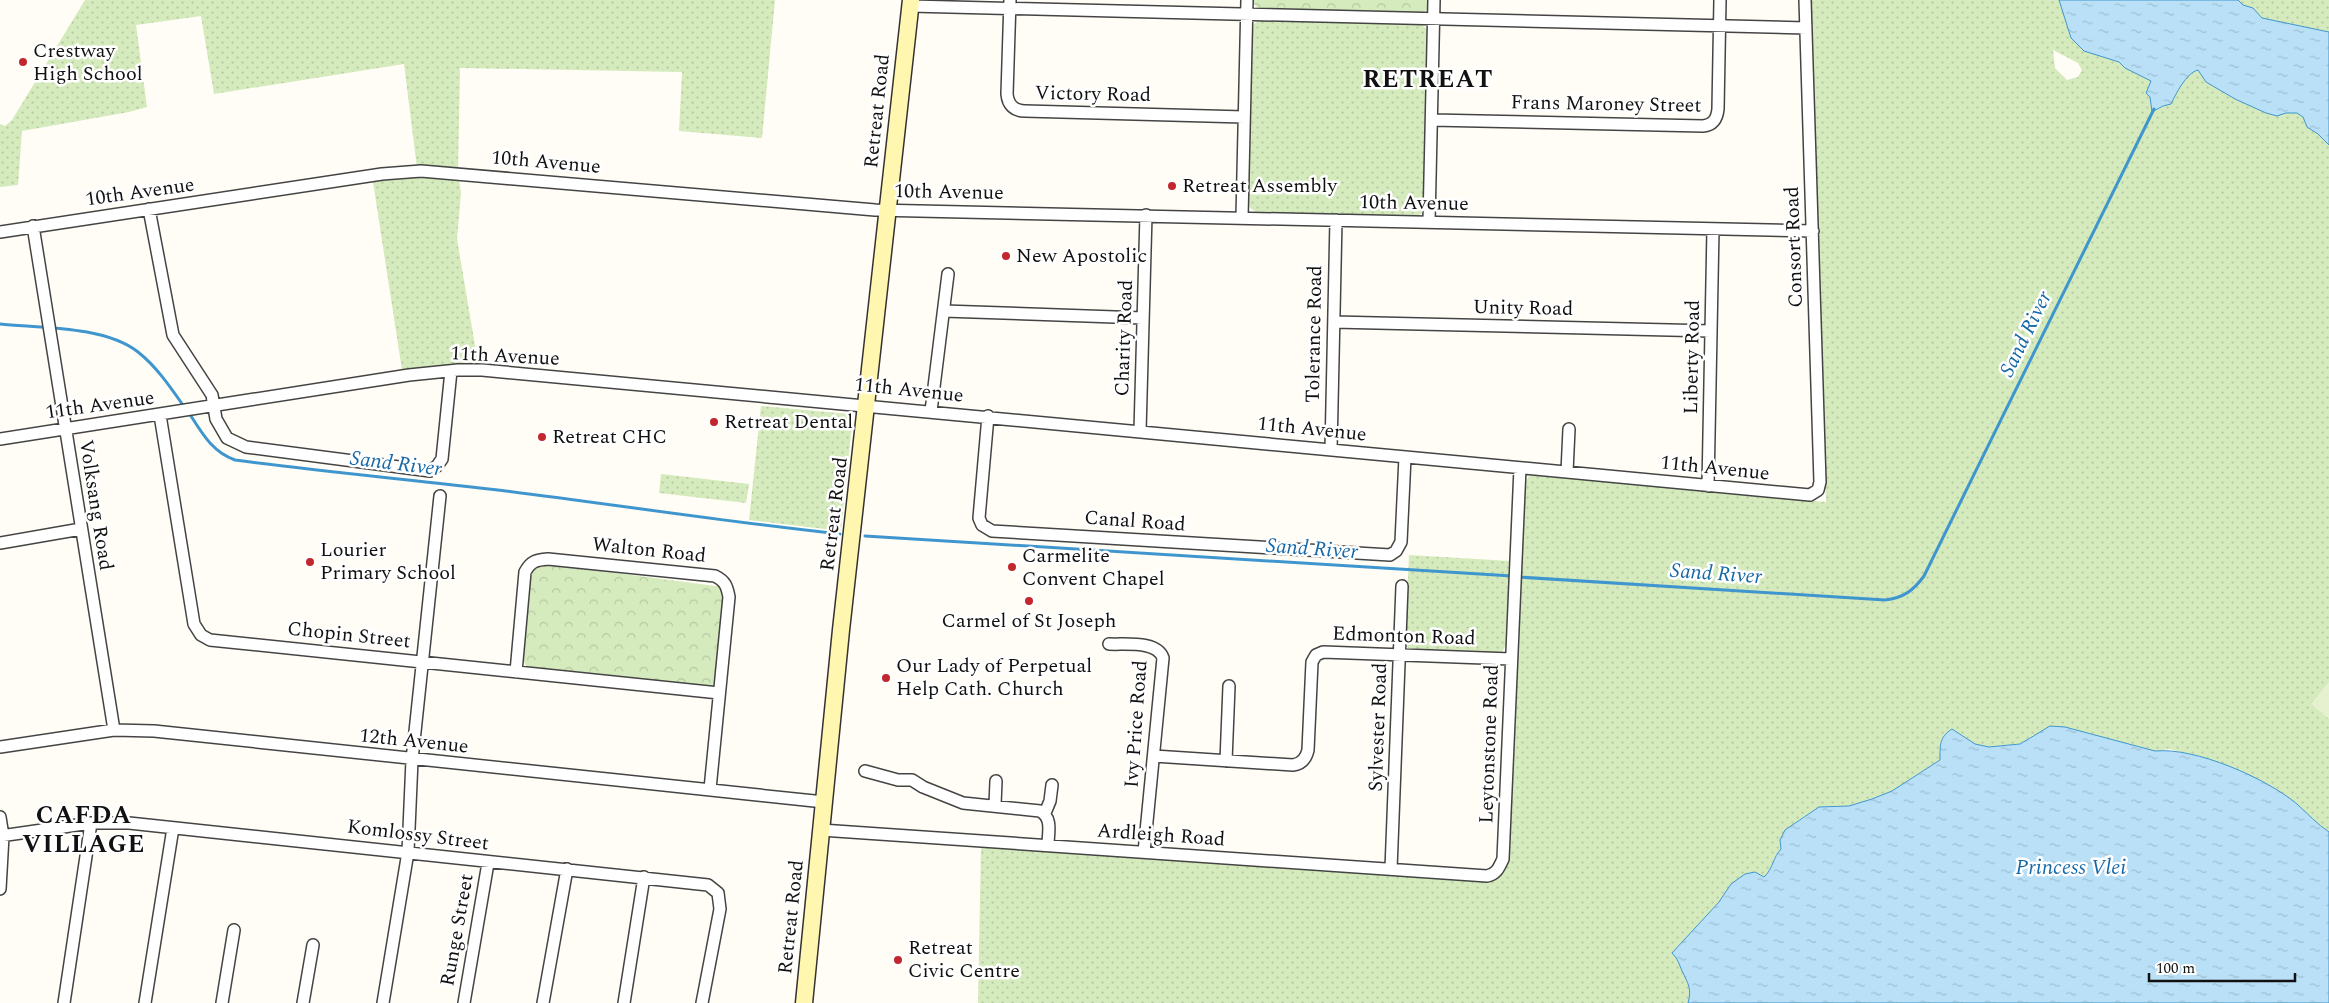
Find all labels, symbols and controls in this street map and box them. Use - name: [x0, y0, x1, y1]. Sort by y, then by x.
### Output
- place label: Crestway High School: [33, 36, 143, 89]
- street label: Retreat Road: [856, 52, 898, 170]
- marker: Crestway High School: [17, 56, 29, 68]
- district label: RETREAT: [1363, 61, 1493, 99]
- street label: Victory Road: [1035, 78, 1151, 110]
- street label: Frans Maroney Street: [1510, 87, 1702, 121]
- street label: 10th Avenue: [490, 142, 602, 182]
- street label: 10th Avenue: [84, 170, 196, 214]
- place label: Retreat Assembly: [1182, 171, 1338, 201]
- street label: 10th Avenue: [894, 176, 1004, 208]
- marker: Retreat Assembly: [1166, 180, 1178, 192]
- street label: Consort Road: [1777, 186, 1811, 308]
- street label: 10th Avenue: [1359, 187, 1469, 219]
- place label: New Apostolic: [1016, 241, 1147, 271]
- marker: New Apostolic: [1000, 250, 1012, 262]
- street label: Tolerance Road: [1298, 265, 1330, 403]
- street label: Charity Road: [1107, 279, 1141, 397]
- water label: Sand River: [1991, 285, 2061, 382]
- street label: Unity Road: [1473, 292, 1573, 324]
- street label: Liberty Road: [1676, 299, 1708, 415]
- street label: 11th Avenue: [449, 338, 561, 374]
- street label: 11th Avenue: [853, 369, 965, 411]
- street label: 11th Avenue: [44, 383, 156, 427]
- place label: Retreat Dental: [724, 407, 853, 437]
- street label: 11th Avenue: [1256, 408, 1368, 450]
- marker: Retreat Dental: [708, 416, 720, 428]
- place label: Retreat CHC: [552, 422, 667, 452]
- marker: Retreat CHC: [536, 431, 548, 443]
- street label: Volksang Road: [71, 437, 121, 573]
- water label: Sand River: [348, 443, 444, 486]
- street label: 11th Avenue: [1659, 447, 1771, 489]
- street label: Retreat Road: [812, 455, 856, 573]
- street label: Canal Road: [1083, 502, 1187, 540]
- street label: Walton Road: [591, 529, 707, 571]
- water label: Sand River: [1265, 530, 1360, 568]
- place label: Lourier Primary School: [320, 535, 456, 588]
- place label: Carmelite Convent Chapel: [1022, 541, 1165, 594]
- water label: Sand River: [1669, 555, 1764, 593]
- marker: Lourier Primary School: [304, 556, 316, 568]
- marker: Carmelite Convent Chapel: [1006, 561, 1018, 573]
- marker: Carmel of St Joseph: [1023, 595, 1035, 607]
- place label: Carmel of St Joseph: [941, 606, 1117, 636]
- street label: Chopin Street: [286, 614, 412, 656]
- street label: Edmonton Road: [1332, 619, 1476, 653]
- place label: Our Lady of Perpetual Help Cath. Church: [896, 651, 1092, 704]
- street label: Ivy Price Road: [1117, 659, 1155, 789]
- street label: Sylvester Road: [1361, 662, 1395, 792]
- street label: Leytonstone Road: [1471, 664, 1507, 824]
- marker: Our Lady of Perpetual Help Cath. Church: [880, 672, 892, 684]
- street label: 12th Avenue: [358, 720, 470, 762]
- district label: CAFDA VILLAGE: [22, 797, 146, 864]
- street label: Komlossy Street: [345, 811, 491, 859]
- street label: Ardleigh Road: [1096, 816, 1226, 854]
- water label: Princess Vlei: [2016, 852, 2126, 884]
- street label: Retreat Road: [770, 858, 812, 976]
- street label: Runge Street: [432, 871, 482, 989]
- place label: Retreat Civic Centre: [908, 933, 1020, 986]
- scale bar: [2149, 950, 2295, 982]
- marker: Retreat Civic Centre: [892, 954, 904, 966]
- text: 100 m: [2156, 957, 2195, 980]

